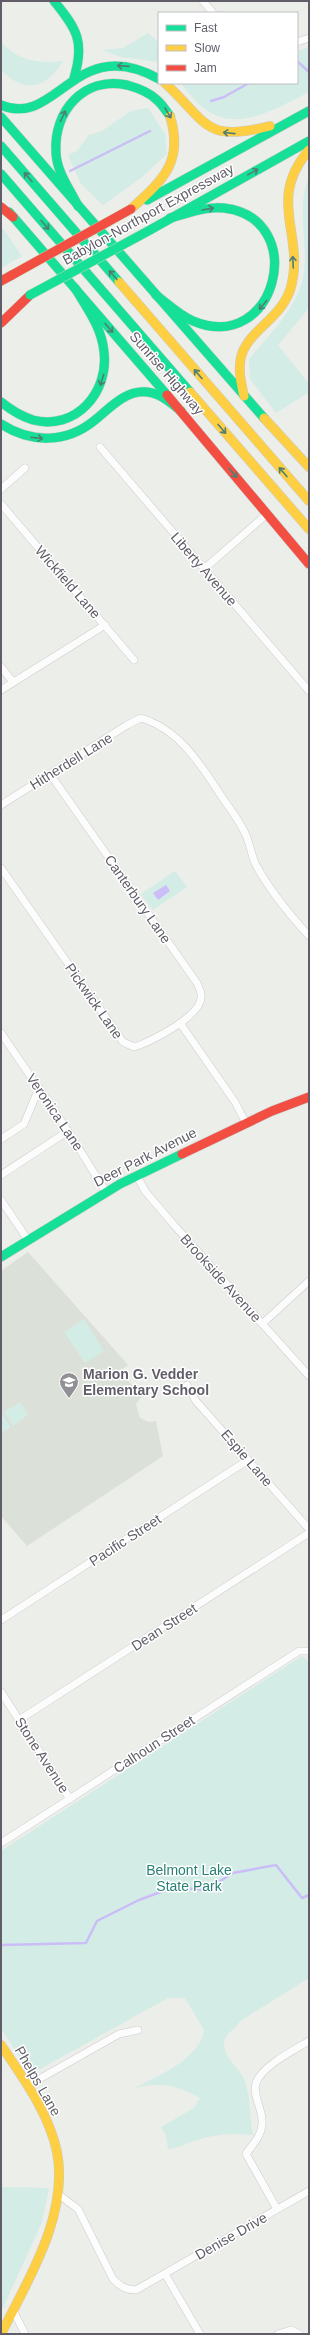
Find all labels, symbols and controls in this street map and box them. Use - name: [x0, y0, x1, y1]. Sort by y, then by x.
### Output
- legend: [158, 12, 298, 84]
- text: Fast: [194, 21, 218, 35]
- text: Slow: [194, 41, 220, 55]
- text: Jam: [194, 61, 217, 75]
- one-way arrow: [116, 63, 129, 70]
- one-way arrow: [165, 107, 173, 119]
- one-way arrow: [60, 110, 67, 122]
- one-way arrow: [223, 130, 236, 137]
- street label: Babylon-Northport Expressway: [60, 160, 236, 268]
- one-way arrow: [247, 168, 259, 176]
- one-way arrow: [23, 172, 32, 183]
- one-way arrow: [201, 205, 214, 213]
- one-way arrow: [40, 220, 50, 230]
- one-way arrow: [289, 256, 296, 269]
- one-way arrow: [109, 271, 118, 281]
- one-way arrow: [258, 300, 267, 310]
- one-way arrow: [105, 322, 114, 333]
- street label: Sunrise Highway: [126, 328, 208, 418]
- one-way arrow: [194, 368, 203, 379]
- one-way arrow: [98, 373, 105, 386]
- one-way arrow: [217, 424, 226, 434]
- one-way arrow: [30, 434, 43, 442]
- one-way arrow: [279, 466, 288, 477]
- one-way arrow: [228, 467, 237, 478]
- street label: Liberty Avenue: [168, 529, 240, 609]
- street label: Wickfield Lane: [32, 542, 104, 622]
- street label: Hitherdell Lane: [27, 729, 115, 793]
- street label: Canterbury Lane: [102, 852, 175, 946]
- street label: Pickwick Lane: [62, 960, 126, 1042]
- street label: Veronica Lane: [23, 1070, 87, 1154]
- street label: Deer Park Avenue: [91, 1124, 199, 1190]
- street label: Brookside Avenue: [177, 1231, 265, 1325]
- place label: Marion G. Vedder Elementary School: [83, 1366, 209, 1398]
- school or university icon: Marion G. Vedder Elementary School: [58, 1371, 80, 1399]
- street label: Espie Lane: [218, 1426, 276, 1490]
- street label: Pacific Street: [86, 1511, 164, 1569]
- street label: Dean Street: [128, 1600, 200, 1654]
- street label: Calhoun Street: [110, 1712, 198, 1776]
- street label: Stone Avenue: [12, 1714, 72, 1796]
- park label: Belmont Lake State Park: [146, 1862, 232, 1894]
- street label: Phelps Lane: [12, 2043, 64, 2119]
- street label: Denise Drive: [192, 2209, 270, 2263]

